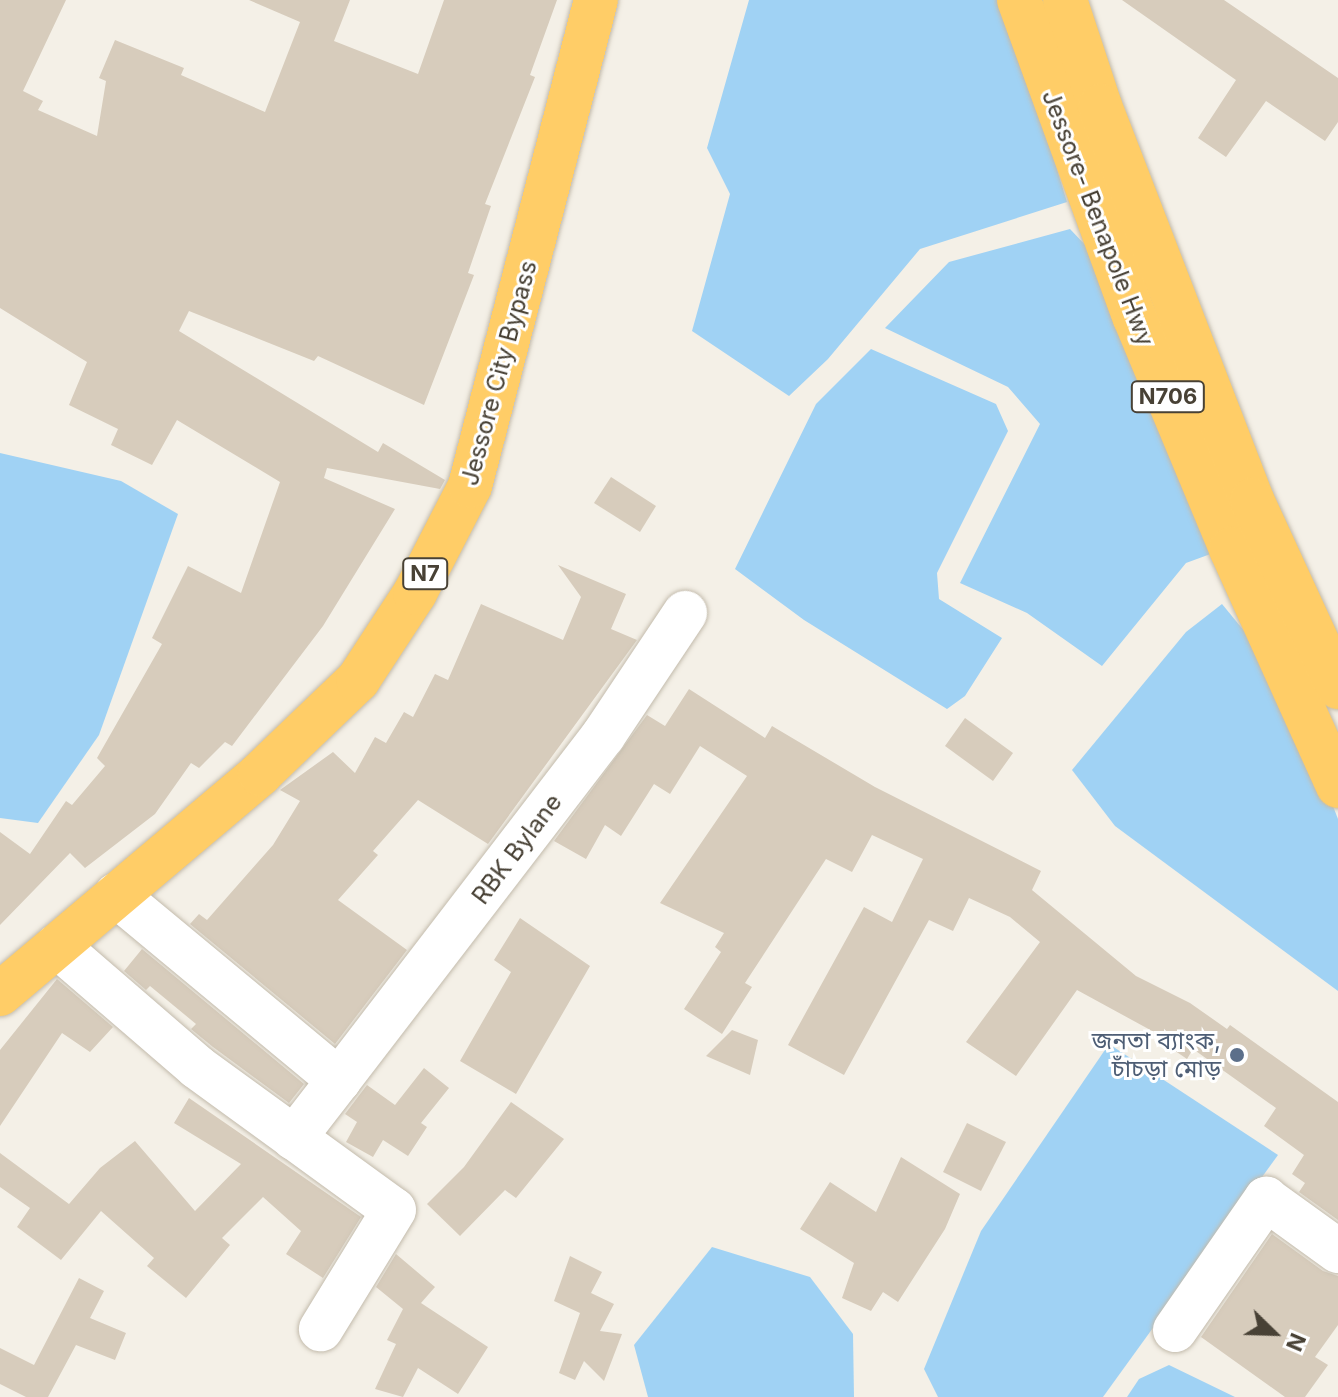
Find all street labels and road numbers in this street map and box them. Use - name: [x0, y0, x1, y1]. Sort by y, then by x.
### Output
- street label: Jessore- Benapole Hwy: [1036, 86, 1160, 350]
- street label: Jessore City Bypass: [455, 257, 543, 489]
- road number: N706: [1130, 379, 1206, 415]
- road number: N7: [401, 556, 449, 592]
- street label: RBK Bylane: [466, 788, 568, 910]

